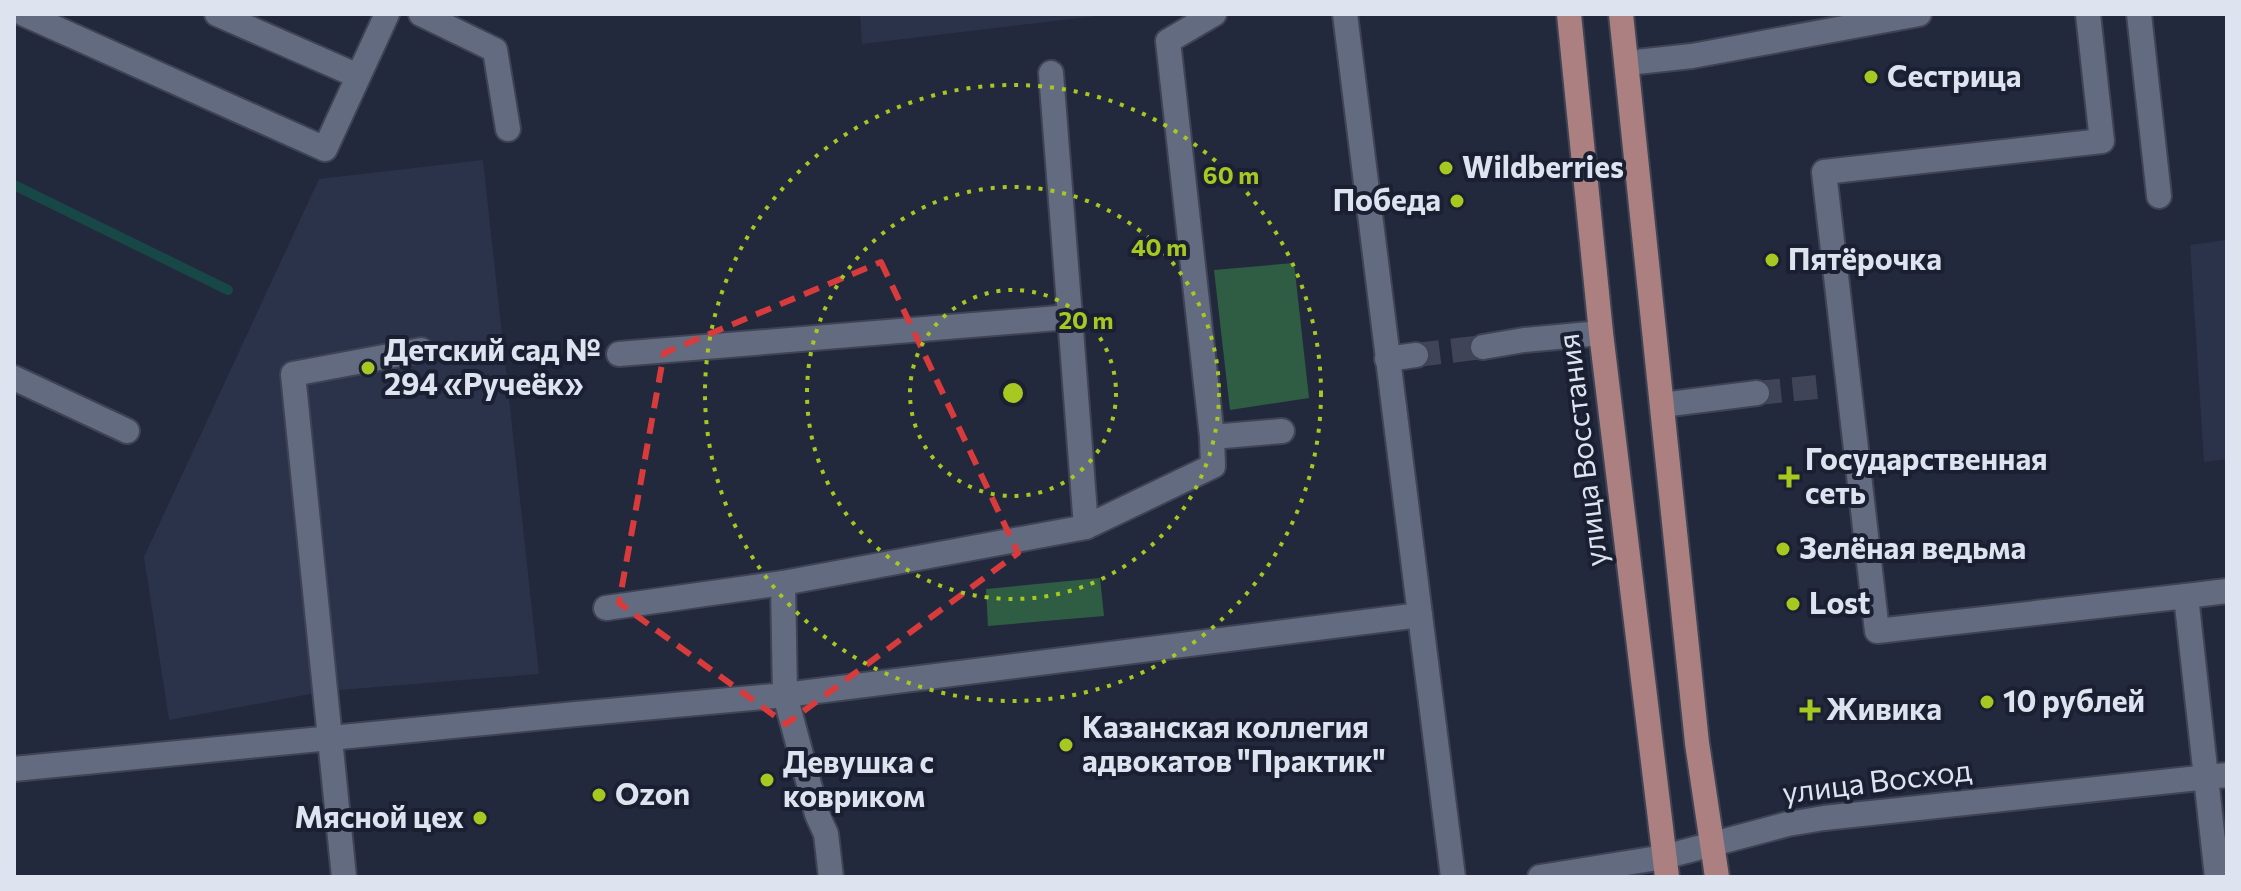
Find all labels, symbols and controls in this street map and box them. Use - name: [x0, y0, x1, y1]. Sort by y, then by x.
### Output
- place label: Сестрица: [1887, 56, 2021, 93]
- marker: Сестрица: [1862, 68, 1880, 86]
- place label: Wildberries: [1462, 147, 1624, 184]
- marker: Wildberries: [1437, 159, 1455, 177]
- text: 60 m: [1203, 160, 1259, 189]
- place label: Победа: [1333, 180, 1441, 217]
- marker: Победа: [1448, 192, 1466, 210]
- text: 40 m: [1131, 232, 1187, 261]
- place label: Пятёрочка: [1788, 239, 1942, 276]
- marker: Пятёрочка: [1763, 251, 1781, 269]
- text: 20 m: [1059, 305, 1113, 334]
- place label: Детский сад № 294 «Ручеёк»: [384, 330, 601, 401]
- street label: улица Восстания: [1548, 332, 1613, 569]
- marker: Детский сад № 294 «Ручеёк»: [359, 359, 377, 377]
- centre of rings: [999, 379, 1027, 407]
- place label: Государственная сеть: [1805, 439, 2048, 510]
- marker: Государственная сеть: [1780, 468, 1798, 486]
- place label: Зелёная ведьма: [1799, 528, 2026, 565]
- marker: Зелёная ведьма: [1774, 540, 1792, 558]
- place label: Lost: [1809, 583, 1871, 620]
- marker: Lost: [1784, 595, 1802, 613]
- place label: 10 рублей: [2003, 681, 2145, 718]
- place label: Живика: [1826, 689, 1942, 726]
- marker: 10 рублей: [1978, 693, 1996, 711]
- marker: Живика: [1801, 701, 1819, 719]
- place label: Казанская коллегия адвокатов "Практик": [1082, 707, 1386, 778]
- marker: Казанская коллегия адвокатов "Практик": [1057, 736, 1075, 754]
- place label: Девушка с ковриком: [783, 742, 934, 813]
- street label: улица Восход: [1780, 750, 1973, 809]
- marker: Девушка с ковриком: [758, 771, 776, 789]
- place label: Ozon: [615, 774, 690, 811]
- marker: Ozon: [590, 786, 608, 804]
- place label: Мясной цех: [294, 797, 464, 834]
- marker: Мясной цех: [471, 809, 489, 827]

